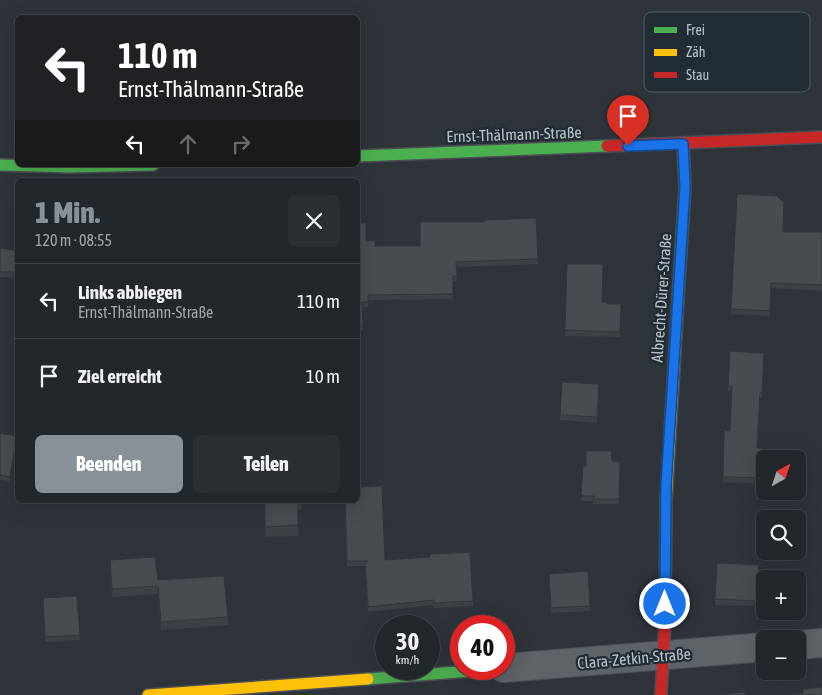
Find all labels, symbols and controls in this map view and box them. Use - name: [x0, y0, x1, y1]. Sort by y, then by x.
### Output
- legend: [644, 12, 810, 92]
- text: Frei: [686, 22, 705, 38]
- icon: left: [35, 35, 100, 100]
- text: 110 m: [118, 35, 197, 75]
- text: Zäh: [686, 44, 706, 60]
- text: Stau: [686, 67, 709, 83]
- text: Ernst-Thälmann-Straße: [118, 76, 304, 102]
- pin: [607, 95, 649, 146]
- icon: arrive: [614, 102, 642, 130]
- street label: Ernst-Thälmann-Straße: [446, 123, 582, 145]
- icon: left: [121, 130, 149, 158]
- icon: ahead: [174, 130, 202, 158]
- icon: right: [227, 130, 255, 158]
- text: 1 Min.: [35, 195, 100, 229]
- button: close: [288, 195, 340, 247]
- text: 120 m · 08:55: [35, 231, 112, 249]
- street label: Albrecht-Dürer-Straße: [648, 233, 674, 363]
- text: Links abbiegen: [78, 281, 182, 303]
- icon: left: [35, 287, 63, 315]
- text: 110 m: [297, 290, 340, 312]
- text: Ernst-Thälmann-Straße: [78, 303, 213, 321]
- icon: arrive: [35, 362, 63, 390]
- text: Ziel erreicht: [78, 365, 162, 387]
- text: 10 m: [306, 365, 340, 387]
- button: Beenden: [35, 435, 183, 493]
- button: Teilen: [193, 435, 340, 493]
- north arrow: [756, 450, 806, 500]
- map controls: [756, 450, 806, 680]
- button: search: [756, 510, 806, 560]
- button: +: [756, 570, 806, 620]
- position arrow: [638, 577, 690, 629]
- speed limit sign: 40: [450, 615, 515, 680]
- text: 30: [396, 627, 419, 655]
- button: −: [756, 630, 806, 680]
- street label: Clara-Zetkin-Straße: [577, 644, 691, 672]
- text: km/h: [396, 653, 419, 667]

